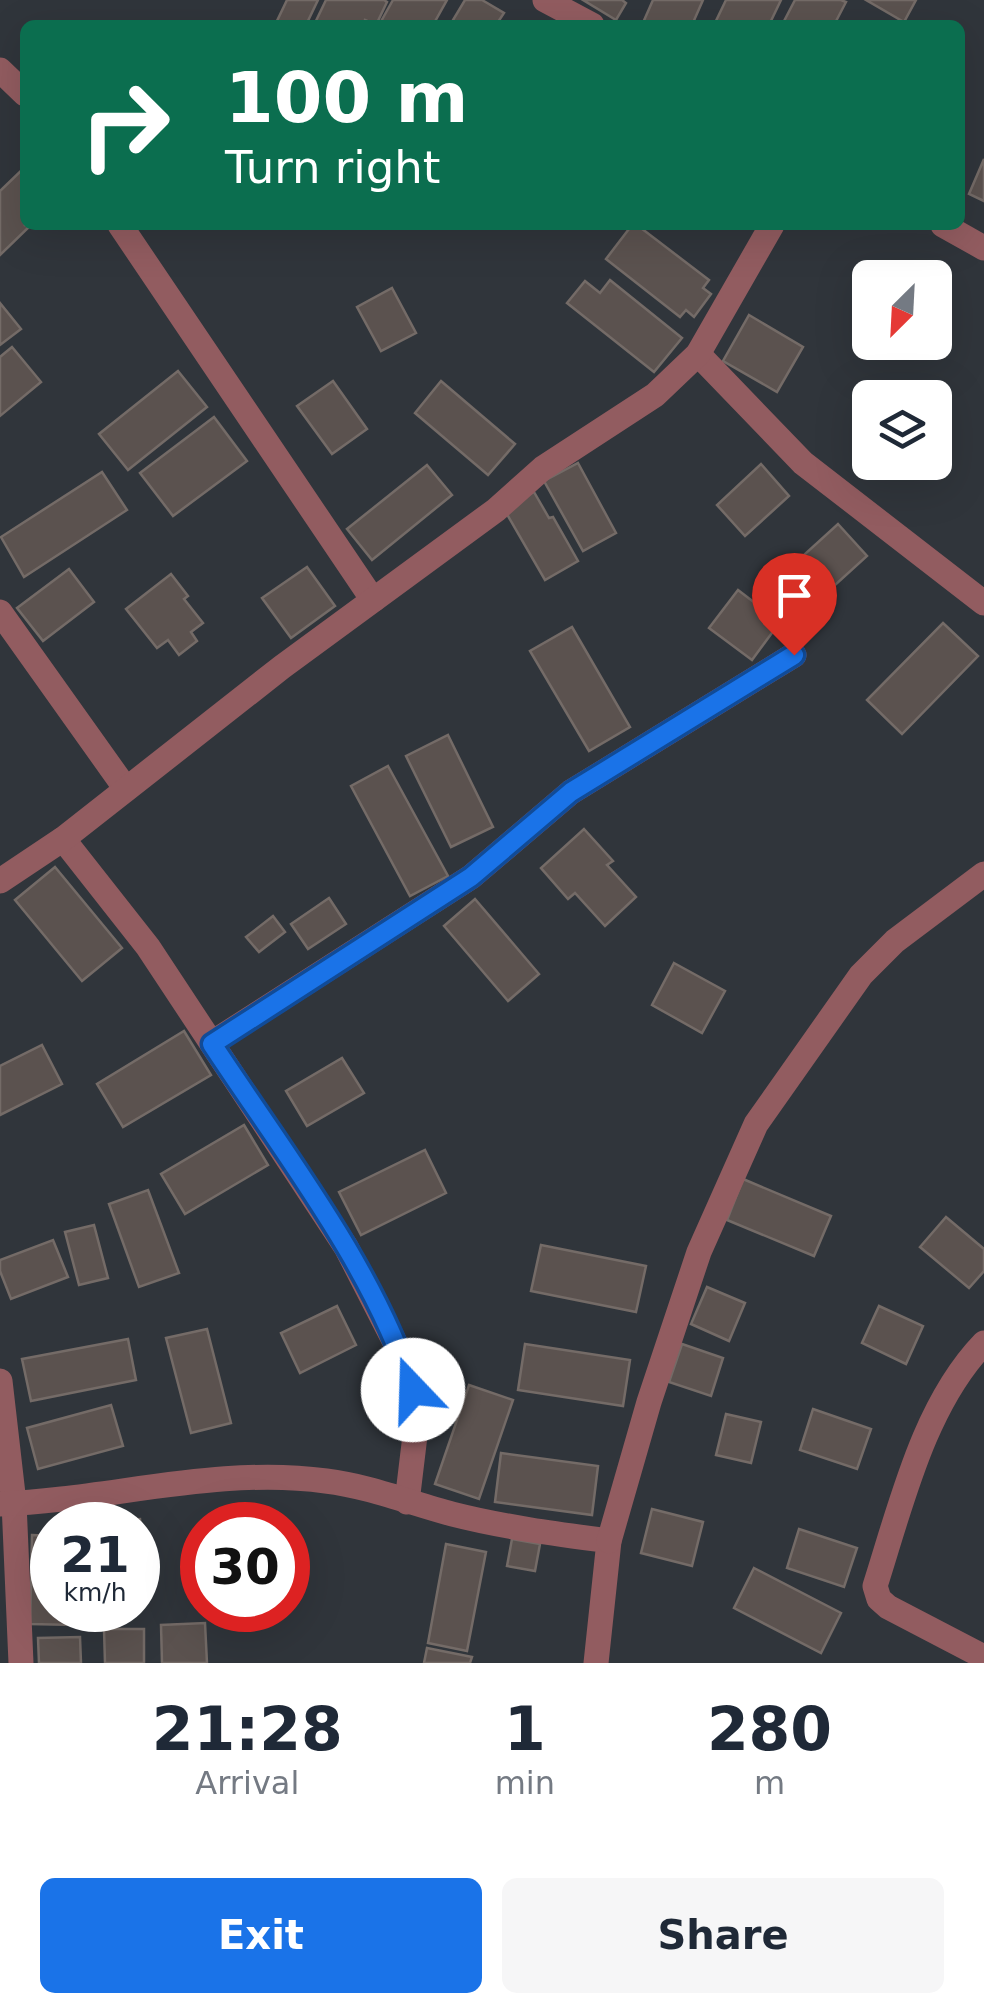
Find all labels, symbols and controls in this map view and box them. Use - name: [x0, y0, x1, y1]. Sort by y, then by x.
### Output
- text: 100 m: [225, 57, 468, 139]
- icon: right: [60, 60, 190, 190]
- text: Turn right: [225, 141, 440, 194]
- north arrow: [852, 260, 952, 360]
- map controls: [852, 260, 952, 480]
- button: layers: [852, 380, 952, 480]
- pin: [752, 553, 837, 656]
- icon: arrive: [767, 568, 822, 623]
- position arrow: [361, 1338, 465, 1442]
- speed limit sign: 30: [180, 1502, 310, 1632]
- text: 21: [60, 1526, 130, 1584]
- text: km/h: [63, 1578, 127, 1607]
- text: 21:28: [152, 1694, 343, 1764]
- text: 1: [504, 1694, 546, 1764]
- text: 280: [707, 1694, 832, 1764]
- text: Arrival: [195, 1764, 299, 1802]
- text: min: [495, 1764, 555, 1802]
- text: m: [754, 1764, 785, 1802]
- button: Exit: [40, 1878, 482, 1993]
- button: Share: [502, 1878, 944, 1993]

